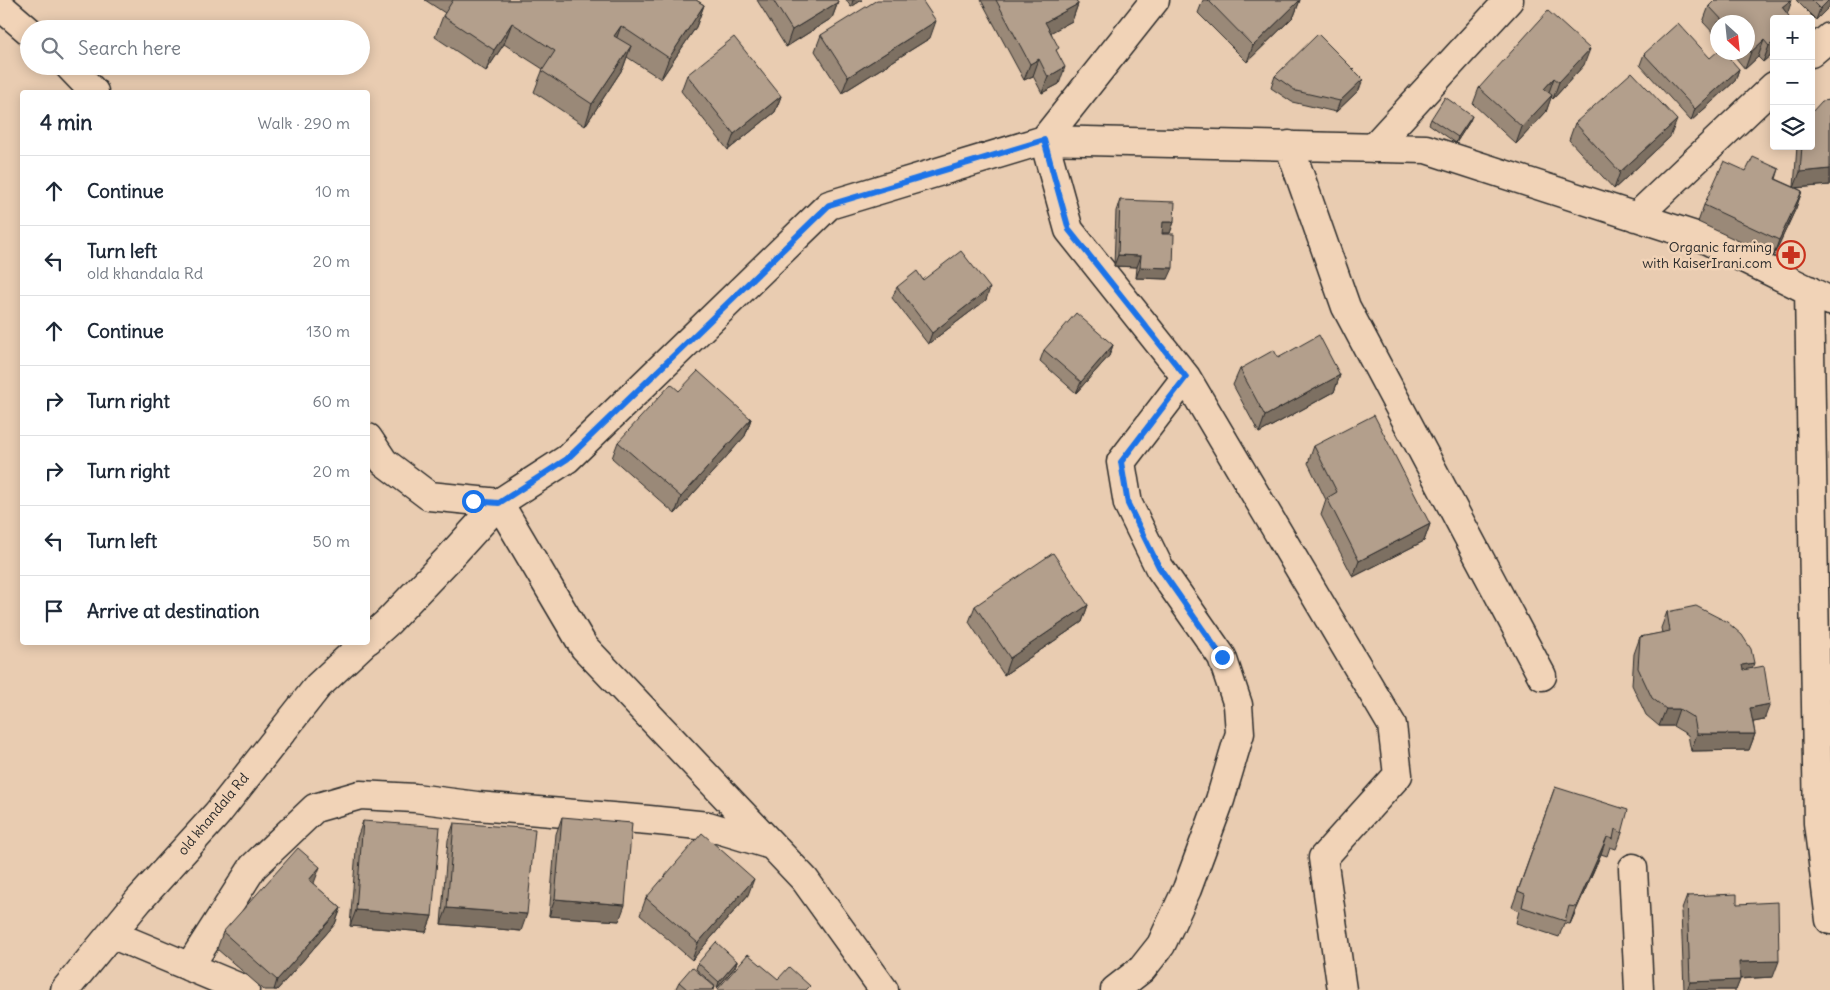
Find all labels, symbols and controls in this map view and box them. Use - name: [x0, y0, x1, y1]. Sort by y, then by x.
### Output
- north arrow: [1710, 15, 1755, 60]
- map controls: [1770, 15, 1815, 150]
- button: +: [1770, 15, 1815, 60]
- search box: [20, 20, 370, 75]
- icon: search: [38, 34, 66, 62]
- text: Search here: [78, 36, 181, 60]
- button: −: [1770, 60, 1815, 105]
- button: layers: [1770, 105, 1815, 150]
- text: 4 min: [40, 109, 92, 136]
- text: Walk · 290 m: [258, 113, 350, 133]
- icon: ahead: [40, 177, 68, 205]
- text: Continue: [87, 179, 164, 203]
- text: 10 m: [315, 181, 350, 201]
- place label: Organic farming with KaiserIrani.com: [1642, 238, 1772, 272]
- text: Turn left: [87, 239, 157, 263]
- pharmacy icon: Organic farming with KaiserIrani.com: [1776, 240, 1806, 270]
- icon: left: [40, 247, 68, 275]
- text: 20 m: [313, 251, 350, 271]
- text: old khandala Rd: [87, 263, 203, 283]
- icon: ahead: [40, 317, 68, 345]
- text: Continue: [87, 319, 164, 343]
- text: 130 m: [306, 321, 350, 341]
- icon: right: [40, 387, 68, 415]
- text: Turn right: [87, 389, 170, 413]
- text: 60 m: [312, 391, 350, 411]
- icon: right: [40, 457, 68, 485]
- text: Turn right: [87, 459, 170, 483]
- text: 20 m: [313, 461, 350, 481]
- route start: [462, 490, 485, 513]
- icon: left: [40, 527, 68, 555]
- text: Turn left: [87, 529, 157, 553]
- text: 50 m: [312, 531, 350, 551]
- icon: arrive: [40, 597, 68, 625]
- text: Arrive at destination: [87, 599, 260, 623]
- route end: [1211, 646, 1234, 669]
- street label: old khandala Rd: [173, 769, 253, 859]

